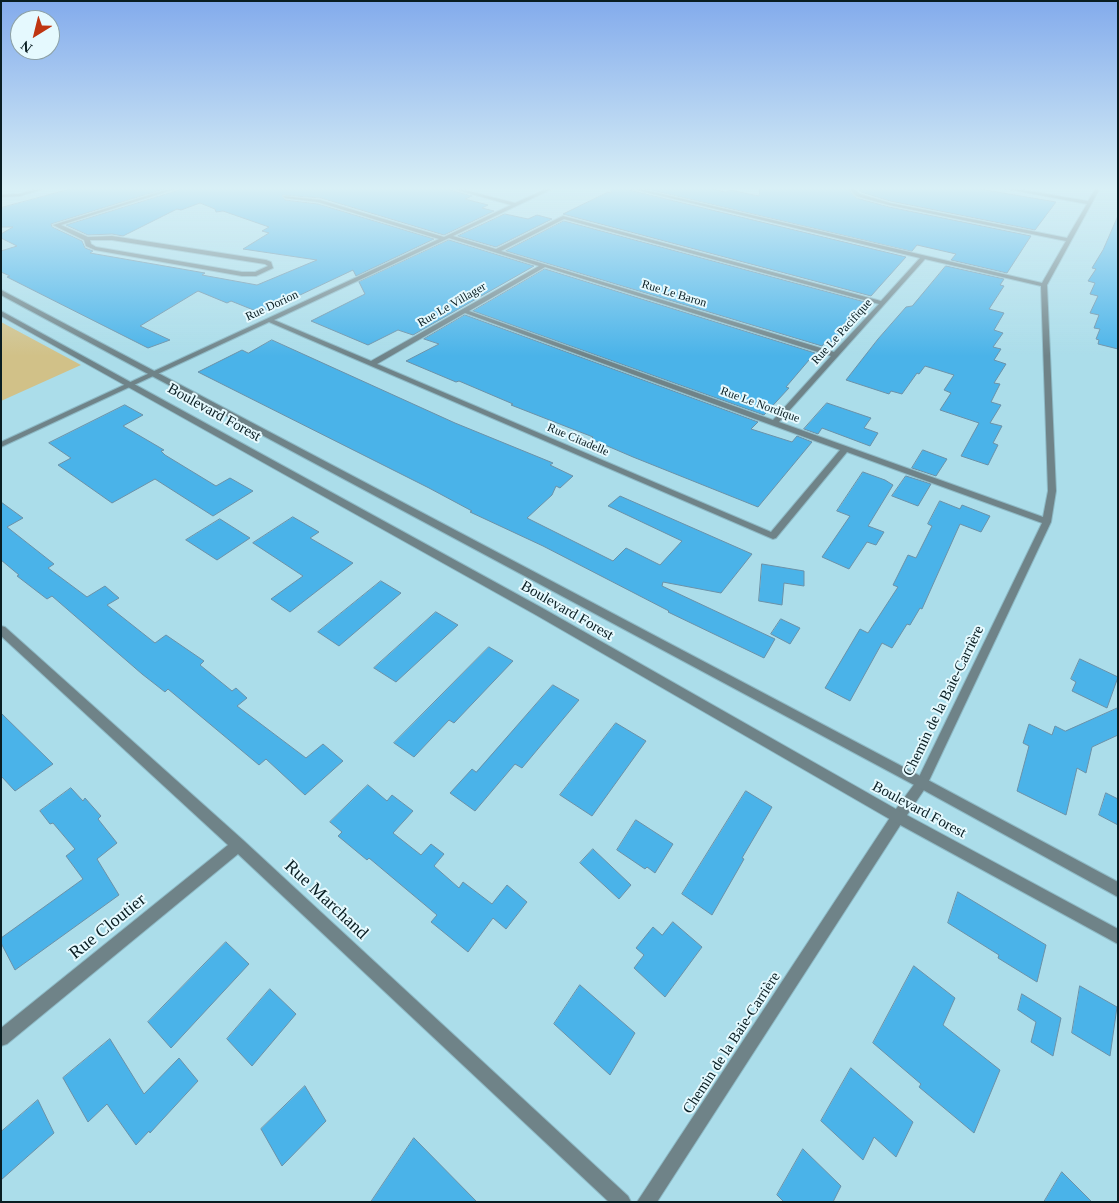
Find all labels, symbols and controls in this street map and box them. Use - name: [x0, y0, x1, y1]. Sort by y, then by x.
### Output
- north arrow: [10, 10, 60, 60]
- text: N: [18, 38, 35, 56]
- street label: Rue Le Baron: [640, 277, 708, 311]
- street label: Rue Le Villager: [415, 280, 489, 330]
- street label: Rue Dorion: [243, 288, 301, 324]
- street label: Rue Le Pacifique: [809, 296, 875, 368]
- street label: Boulevard Forest: [164, 380, 264, 446]
- street label: Rue Le Nordique: [718, 384, 802, 426]
- street label: Rue Citadelle: [545, 421, 611, 459]
- street label: Boulevard Forest: [518, 577, 616, 645]
- street label: Chemin de la Baie-Carrière: [900, 623, 988, 779]
- street label: Boulevard Forest: [869, 778, 969, 842]
- street label: Rue Marchand: [280, 856, 372, 944]
- street label: Rue Cloutier: [65, 890, 151, 964]
- street label: Chemin de la Baie-Carrière: [679, 969, 785, 1117]

